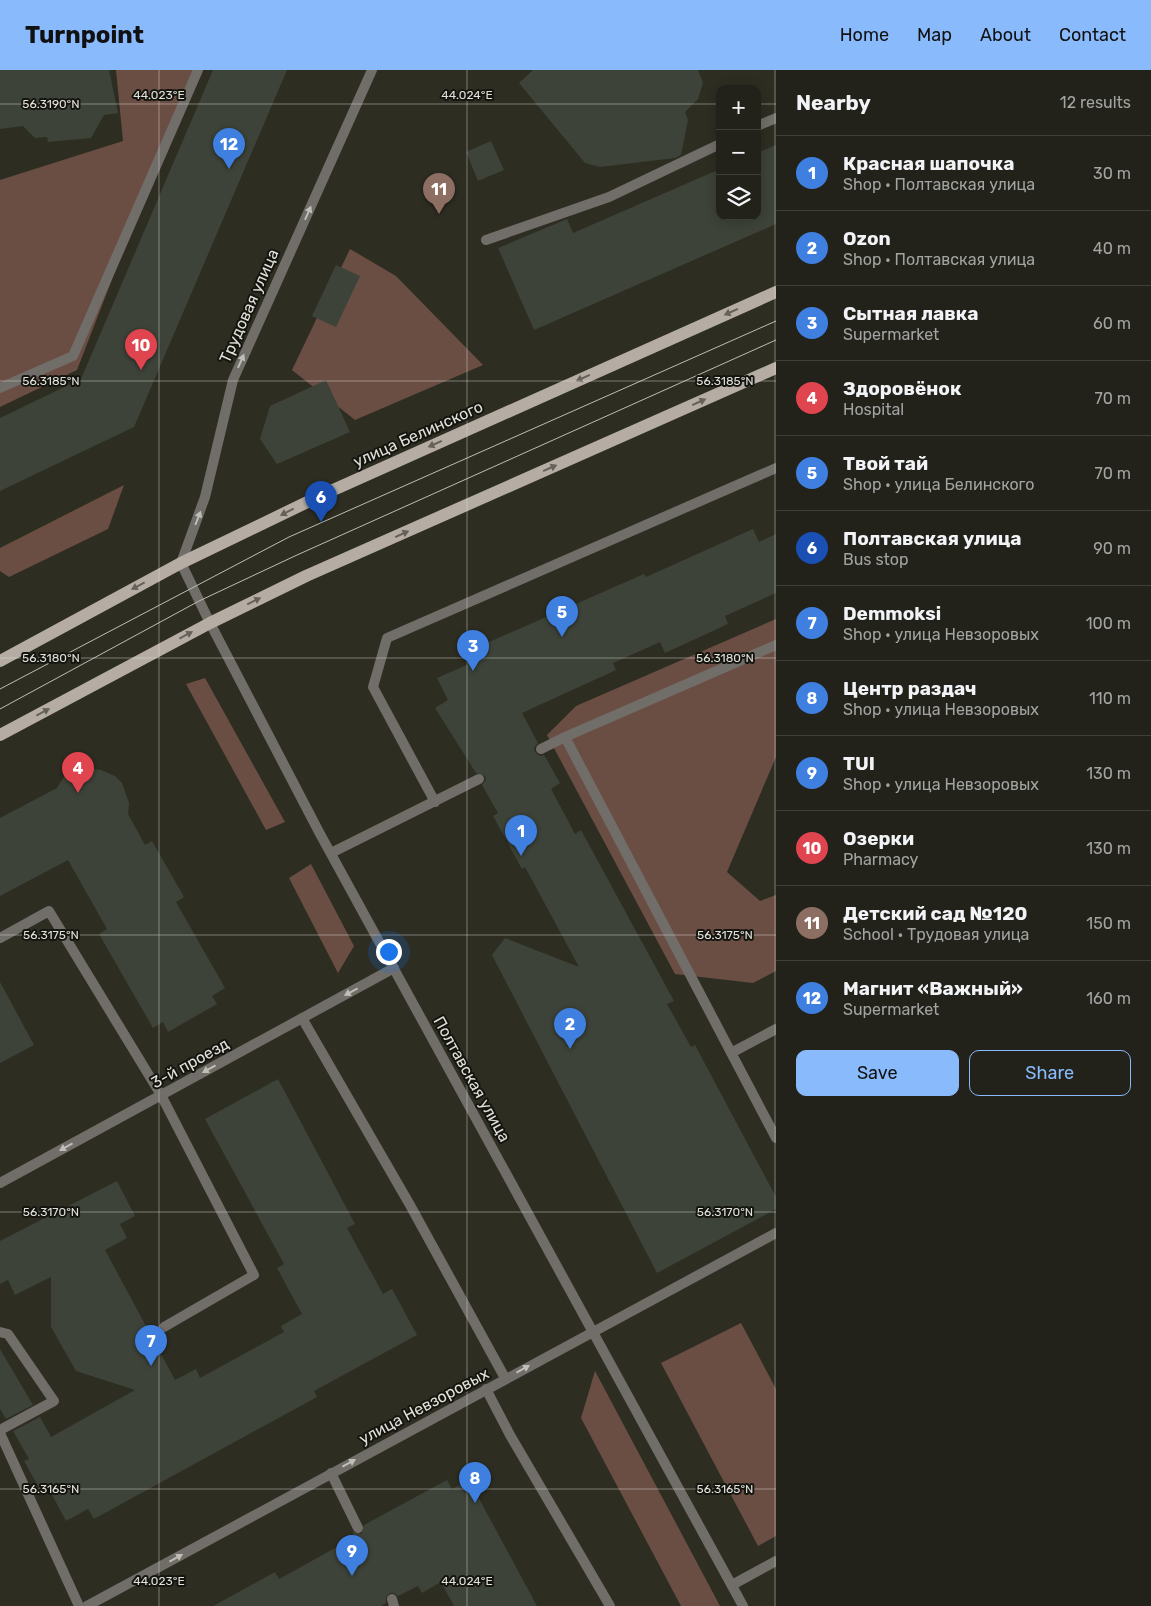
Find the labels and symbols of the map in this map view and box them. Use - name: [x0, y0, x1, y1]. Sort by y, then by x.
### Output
- text: 44.023°E: [133, 88, 185, 102]
- text: 44.024°E: [441, 88, 493, 102]
- text: 56.3190°N: [22, 97, 80, 111]
- pin: 12: [213, 128, 245, 169]
- pin: 11: [423, 173, 455, 214]
- one-way arrow: [304, 206, 312, 220]
- street label: Трудовая улица: [215, 246, 283, 366]
- one-way arrow: [724, 309, 738, 317]
- pin: 10: [125, 329, 157, 370]
- one-way arrow: [236, 354, 245, 369]
- text: 56.3185°N: [22, 374, 80, 388]
- text: 56.3185°N: [696, 374, 754, 388]
- one-way arrow: [576, 375, 590, 383]
- street label: улица Белинского: [350, 397, 486, 471]
- one-way arrow: [692, 398, 706, 406]
- one-way arrow: [428, 441, 442, 449]
- one-way arrow: [543, 464, 557, 472]
- pin: 6: [305, 481, 337, 522]
- one-way arrow: [280, 508, 294, 516]
- one-way arrow: [194, 510, 202, 525]
- one-way arrow: [395, 529, 409, 537]
- one-way arrow: [130, 582, 145, 590]
- pin: 5: [546, 596, 578, 637]
- one-way arrow: [247, 597, 261, 605]
- pin: 3: [457, 630, 489, 671]
- one-way arrow: [179, 631, 194, 639]
- text: 56.3180°N: [22, 651, 80, 665]
- text: 56.3180°N: [696, 651, 754, 665]
- one-way arrow: [36, 708, 50, 716]
- pin: 4: [62, 752, 94, 793]
- pin: 1: [505, 815, 537, 856]
- text: 56.3175°N: [23, 928, 79, 942]
- text: 56.3175°N: [697, 928, 753, 942]
- your location: [376, 939, 402, 965]
- one-way arrow: [345, 987, 358, 996]
- pin: 2: [554, 1008, 586, 1049]
- street label: Полтавская улица: [430, 1013, 514, 1145]
- street label: 3-й проезд: [148, 1034, 233, 1092]
- one-way arrow: [202, 1065, 215, 1074]
- one-way arrow: [59, 1143, 73, 1152]
- text: 56.3170°N: [23, 1205, 79, 1219]
- text: 56.3170°N: [697, 1205, 753, 1219]
- pin: 7: [135, 1325, 167, 1366]
- street label: улица Невзоровых: [356, 1364, 493, 1448]
- one-way arrow: [515, 1365, 530, 1373]
- one-way arrow: [342, 1459, 356, 1467]
- pin: 8: [459, 1462, 491, 1503]
- text: 56.3165°N: [23, 1482, 79, 1496]
- text: 56.3165°N: [697, 1482, 753, 1496]
- pin: 9: [336, 1535, 368, 1576]
- one-way arrow: [169, 1553, 182, 1562]
- text: 44.023°E: [133, 1574, 185, 1588]
- text: 44.024°E: [441, 1574, 493, 1588]

